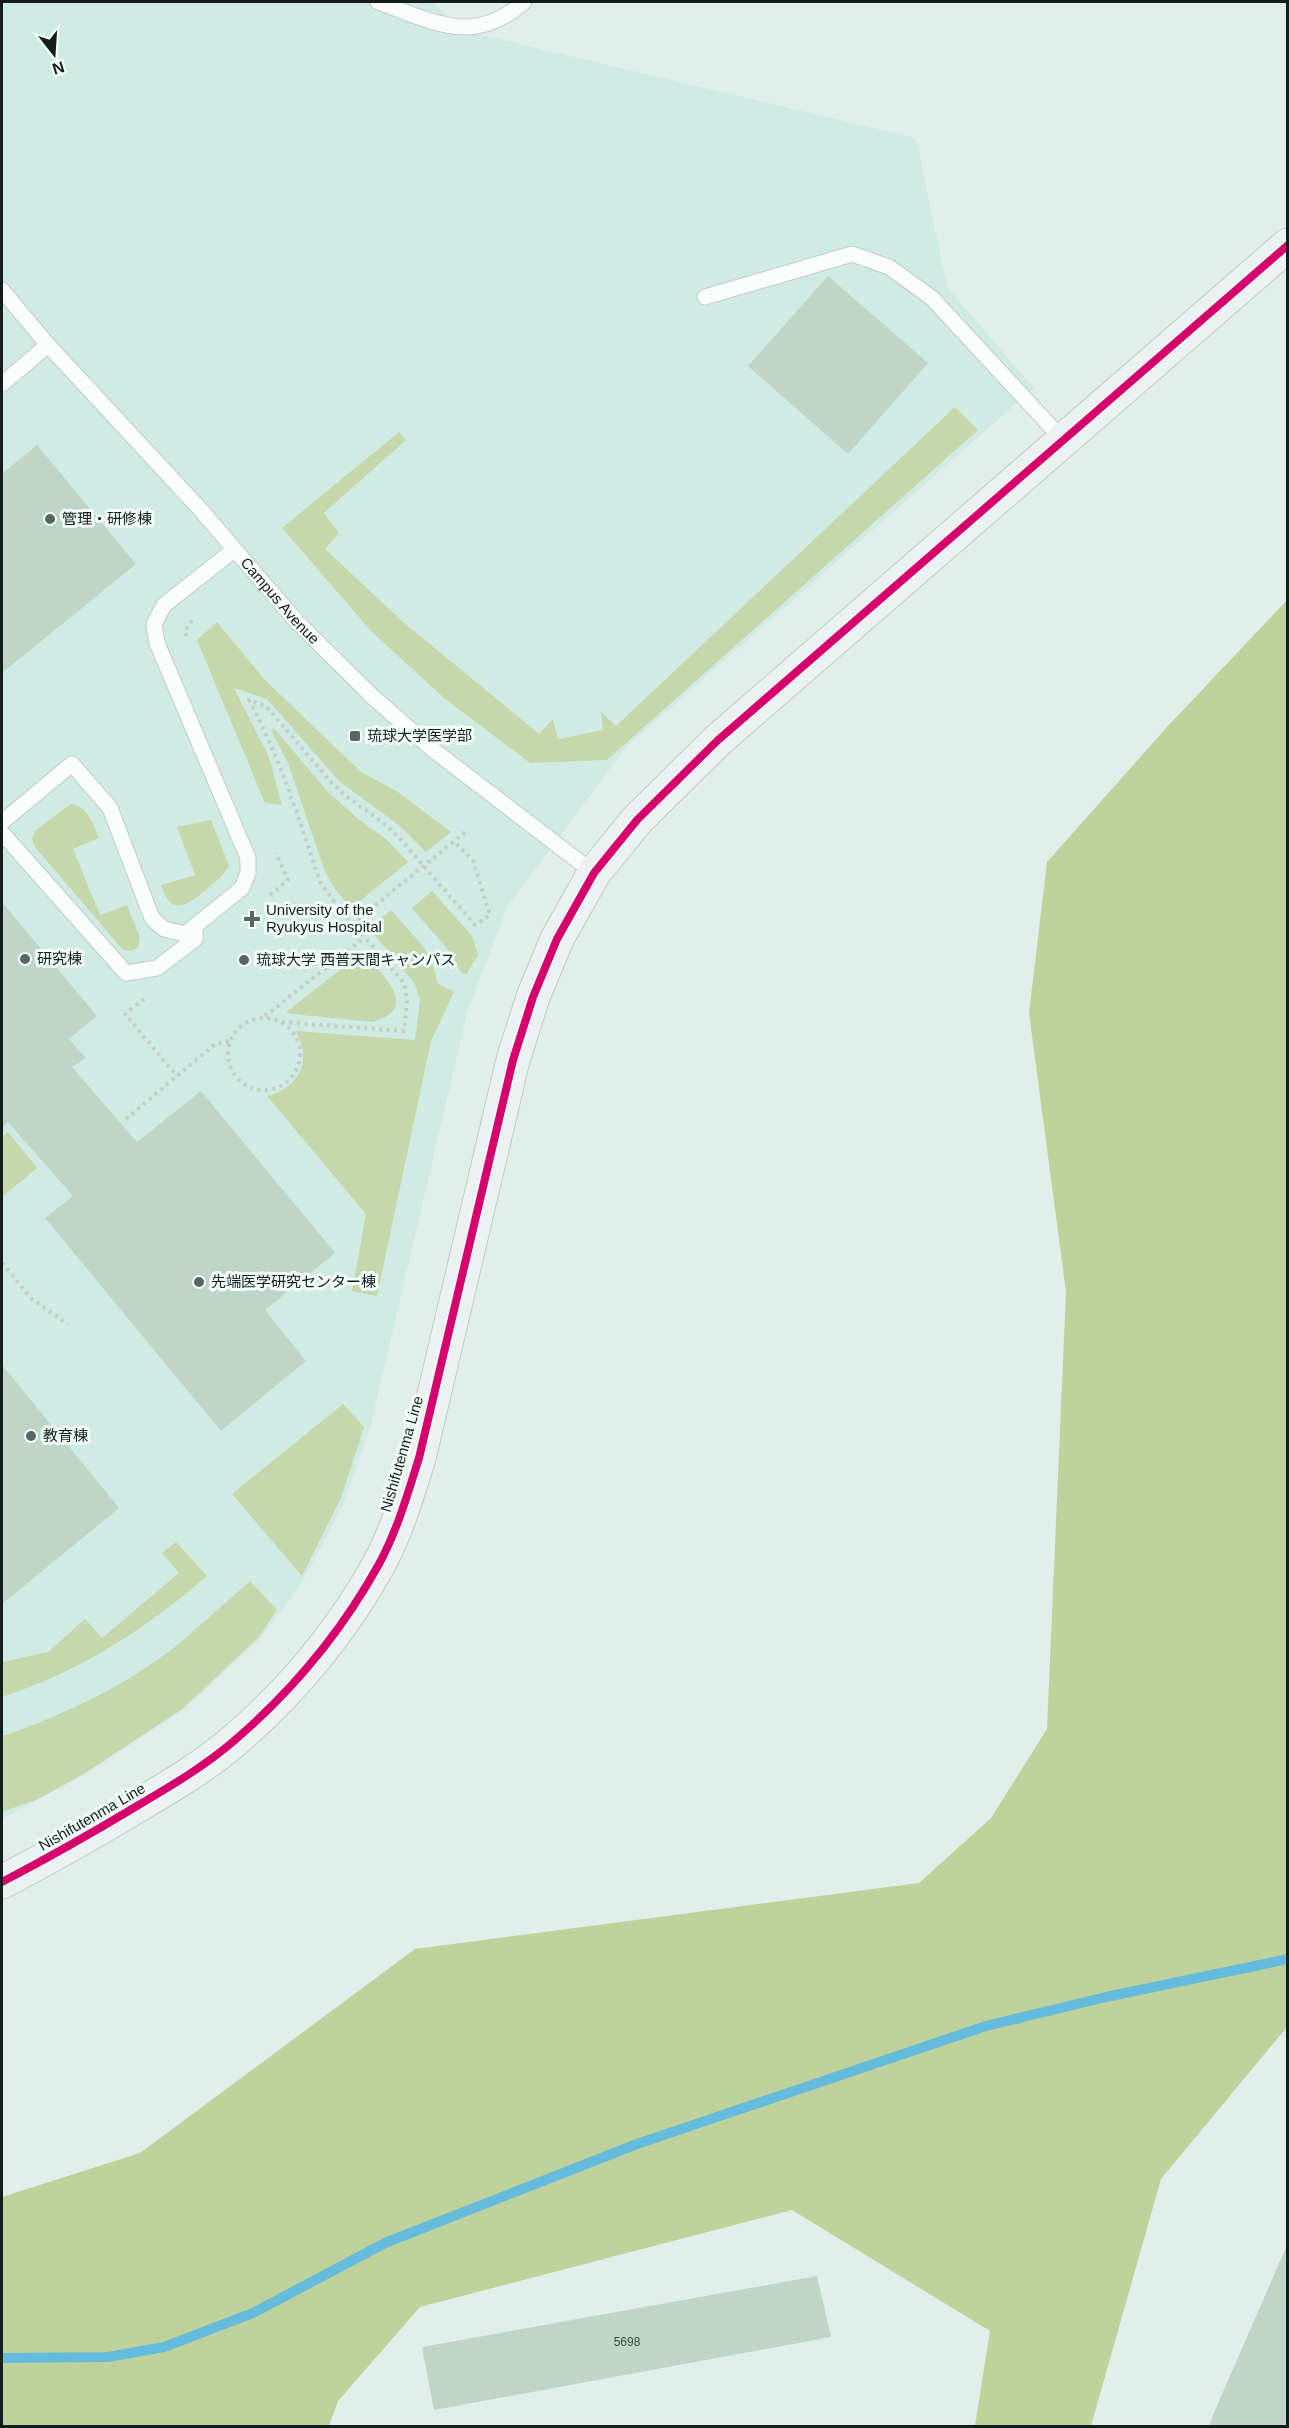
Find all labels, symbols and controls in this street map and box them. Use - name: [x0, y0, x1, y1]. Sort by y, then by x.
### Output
- north arrow: [24, 24, 84, 84]
- text: N: [50, 58, 66, 78]
- place label: 管理・研修棟: [62, 510, 152, 527]
- marker: 管理・研修棟: [43, 512, 57, 526]
- street label: Campus Avenue: [237, 554, 323, 647]
- place label: 琉球大学医学部: [367, 727, 472, 744]
- marker: 琉球大学医学部: [348, 729, 362, 743]
- place label: University of the Ryukyus Hospital: [266, 901, 382, 935]
- marker: University of the Ryukyus Hospital: [243, 910, 261, 928]
- place label: 研究棟: [37, 950, 82, 967]
- place label: 琉球大学 西普天間キャンパス: [256, 951, 455, 968]
- marker: 研究棟: [18, 952, 32, 966]
- marker: 琉球大学 西普天間キャンパス: [237, 953, 251, 967]
- place label: 先端医学研究センター棟: [211, 1273, 376, 1290]
- marker: 先端医学研究センター棟: [192, 1275, 206, 1289]
- street label: Nishifutenma Line: [377, 1394, 426, 1514]
- place label: 教育棟: [43, 1427, 88, 1444]
- marker: 教育棟: [24, 1429, 38, 1443]
- street label: Nishifutenma Line: [36, 1779, 148, 1854]
- house number: 5698: [614, 2335, 641, 2349]

